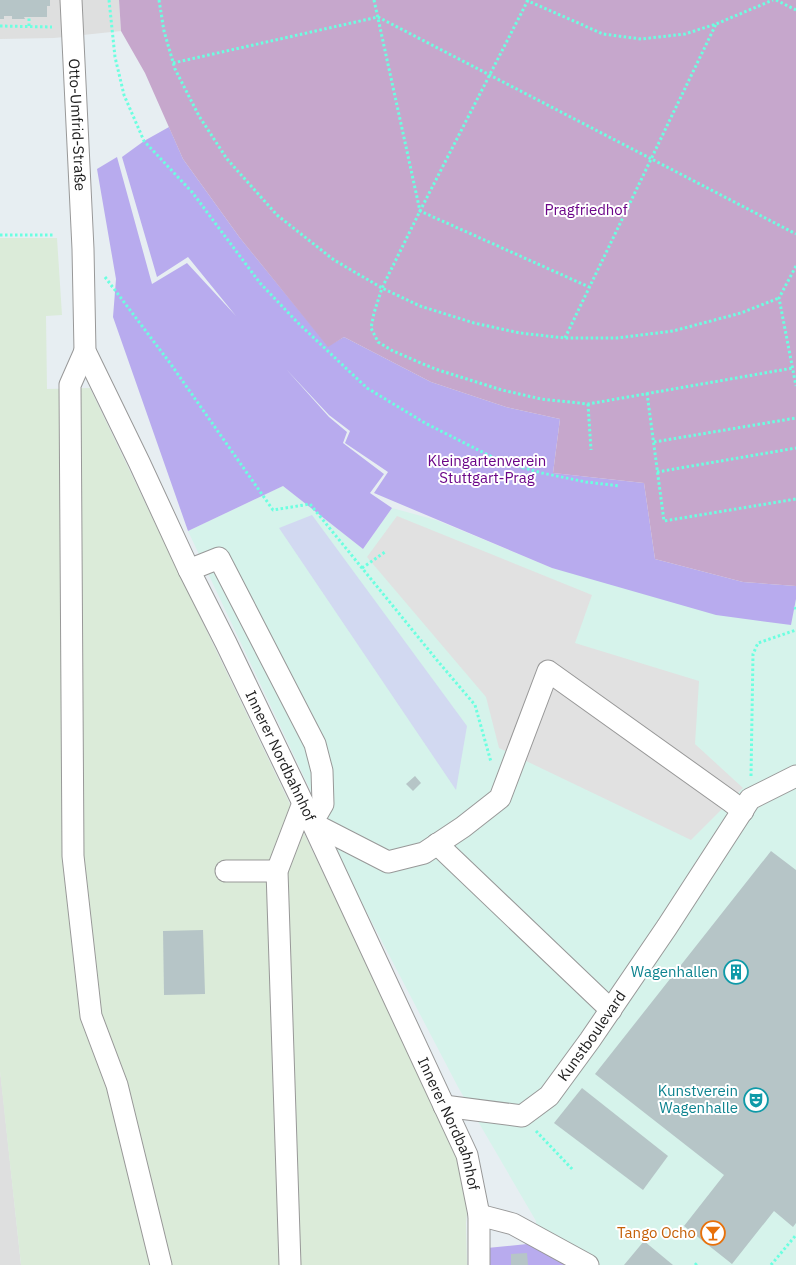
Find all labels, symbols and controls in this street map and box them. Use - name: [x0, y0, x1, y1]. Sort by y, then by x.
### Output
- street label: Otto-Umfrid-Straße: [65, 58, 90, 192]
- park label: Pragfriedhof: [544, 200, 628, 219]
- park label: Kleingartenverein Stuttgart-Prag: [428, 451, 546, 487]
- street label: Innerer Nordbahnhof: [241, 687, 320, 824]
- building icon: Wagenhallen: [723, 959, 749, 985]
- place label: Wagenhallen: [631, 962, 718, 981]
- street label: Kunstboulevard: [553, 987, 630, 1085]
- street label: Innerer Nordbahnhof: [414, 1054, 484, 1192]
- place label: Kunstverein Wagenhalle: [658, 1081, 738, 1117]
- theatre icon: Kunstverein Wagenhalle: [743, 1087, 769, 1113]
- bar icon: Tango Ocho: [700, 1220, 726, 1246]
- place label: Tango Ocho: [617, 1223, 696, 1242]

